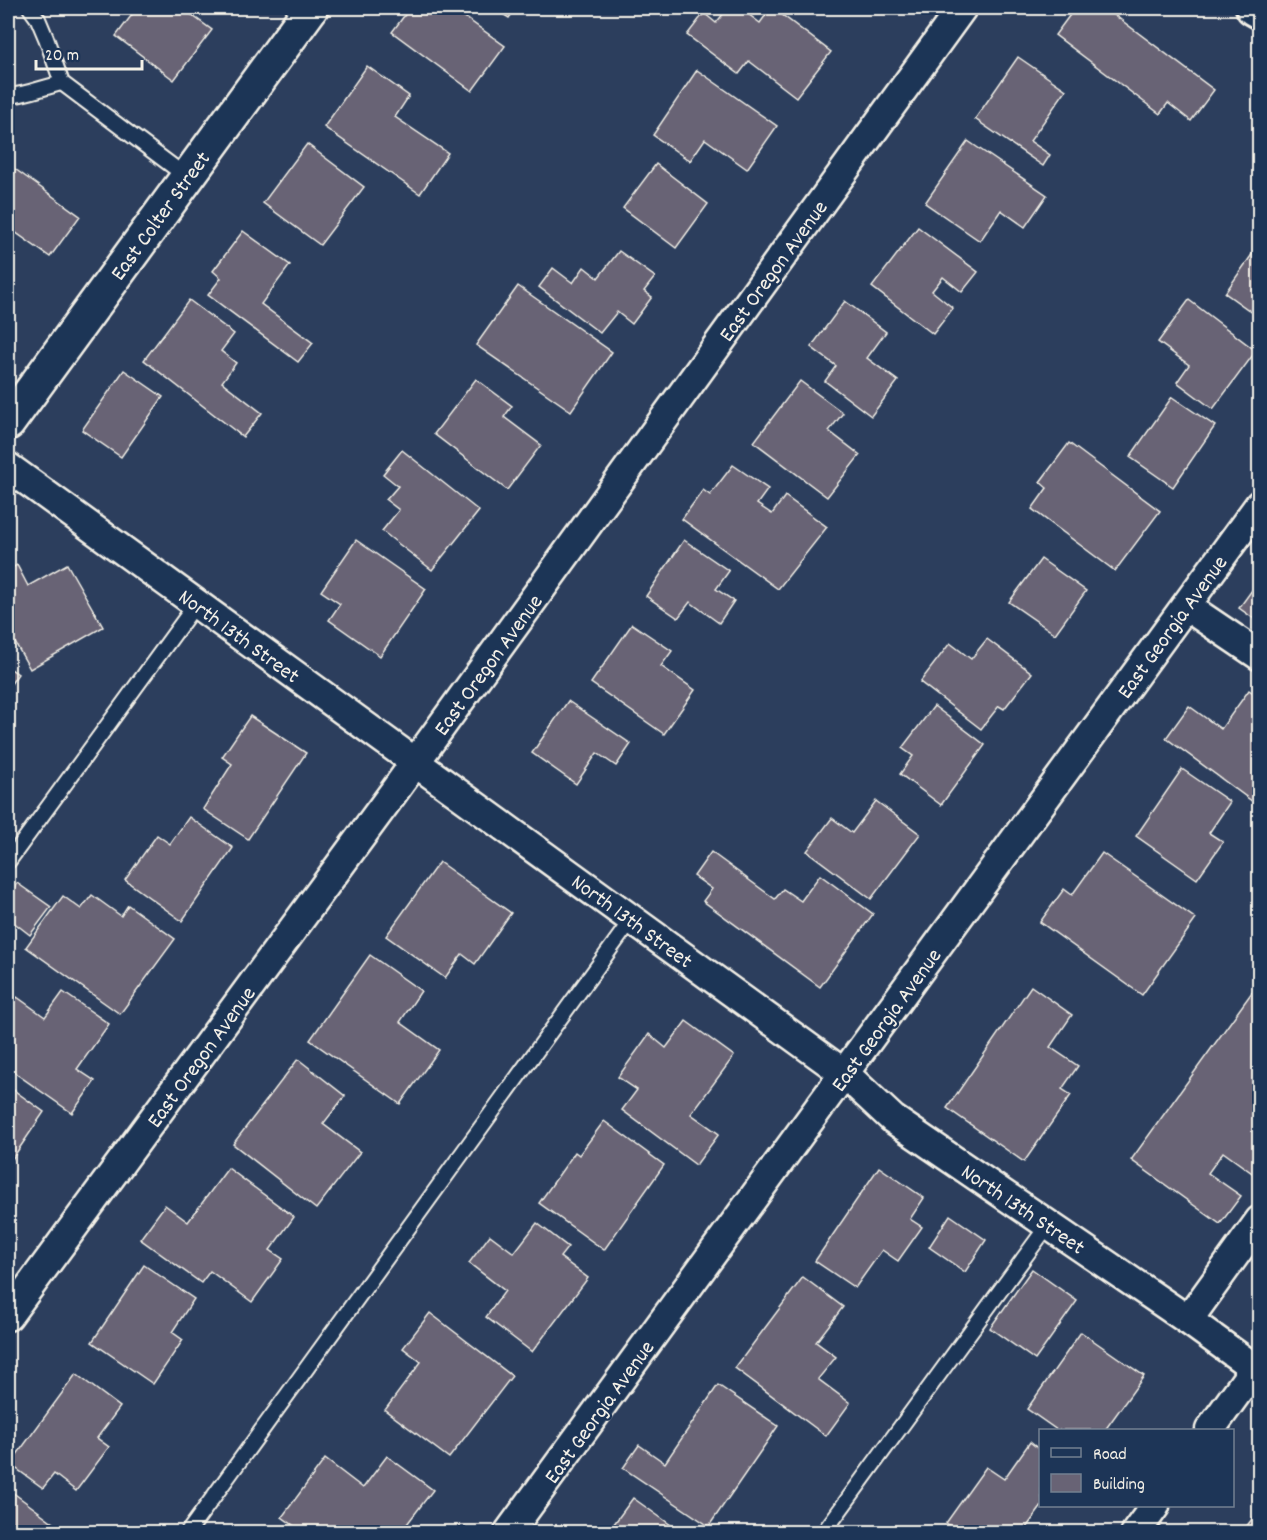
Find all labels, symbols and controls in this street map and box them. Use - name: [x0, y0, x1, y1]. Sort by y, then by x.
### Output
- scale bar: [36, 33, 142, 71]
- text: 20 m: [45, 44, 79, 69]
- street label: East Colter Street: [104, 146, 219, 288]
- street label: East Oregon Avenue: [713, 195, 837, 349]
- street label: East Georgia Avenue: [1111, 550, 1237, 706]
- street label: North 13th Street: [171, 583, 305, 692]
- street label: East Oregon Avenue: [428, 589, 552, 743]
- street label: North 13th Street: [564, 868, 698, 977]
- street label: East Georgia Avenue: [825, 943, 951, 1099]
- street label: East Oregon Avenue: [141, 981, 265, 1135]
- street label: North 13th Street: [954, 1158, 1090, 1264]
- street label: East Georgia Avenue: [538, 1335, 664, 1491]
- legend: [1039, 1429, 1234, 1507]
- text: Road: [1093, 1443, 1127, 1468]
- text: Building: [1093, 1473, 1145, 1498]

